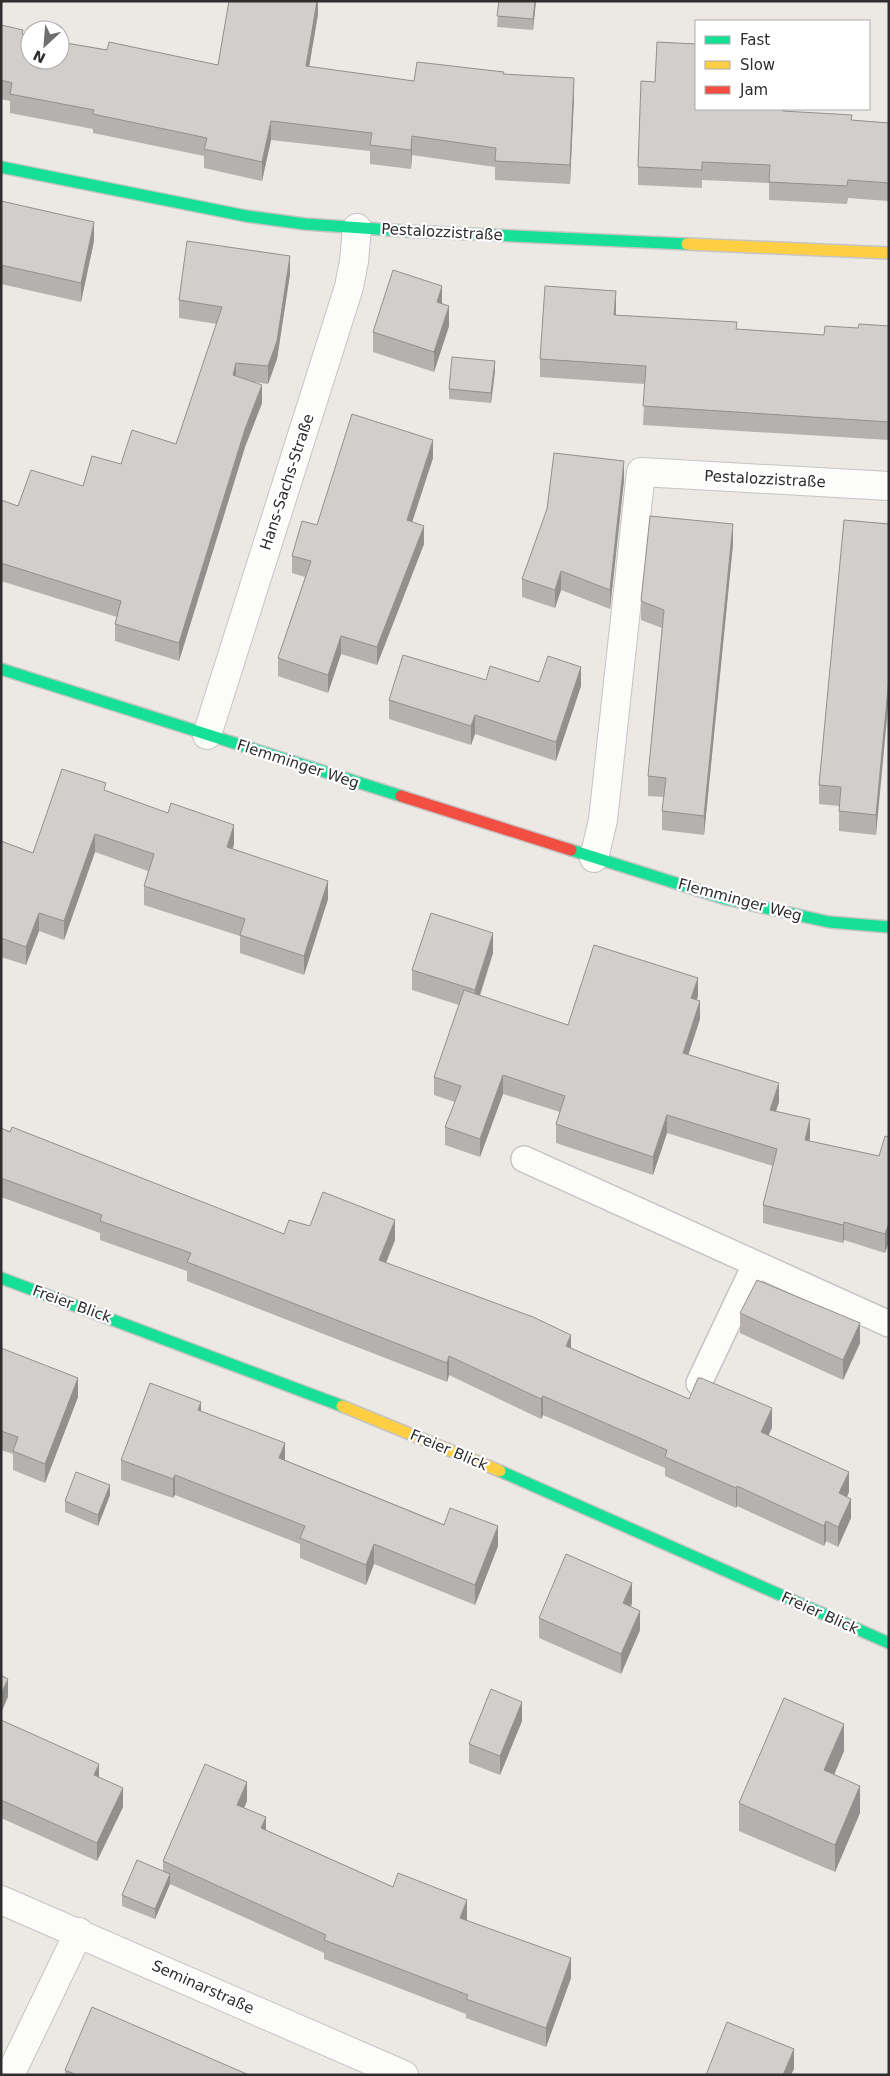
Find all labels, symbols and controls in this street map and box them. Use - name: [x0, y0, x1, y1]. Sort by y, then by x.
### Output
- north arrow: [20, 20, 70, 70]
- legend: [695, 20, 870, 110]
- text: Fast: [740, 31, 770, 49]
- text: N: [31, 47, 48, 66]
- text: Slow: [740, 56, 775, 74]
- text: Jam: [739, 81, 768, 99]
- street label: Pestalozzistraße: [381, 220, 503, 244]
- street label: Hans-Sachs-Straße: [256, 412, 318, 552]
- street label: Pestalozzistraße: [704, 467, 826, 491]
- street label: Flemminger Weg: [235, 736, 361, 792]
- street label: Flemminger Weg: [676, 875, 804, 925]
- street label: Freier Blick: [30, 1281, 114, 1327]
- street label: Freier Blick: [408, 1426, 491, 1475]
- street label: Freier Blick: [779, 1588, 862, 1638]
- street label: Seminarstraße: [149, 1956, 257, 2018]

